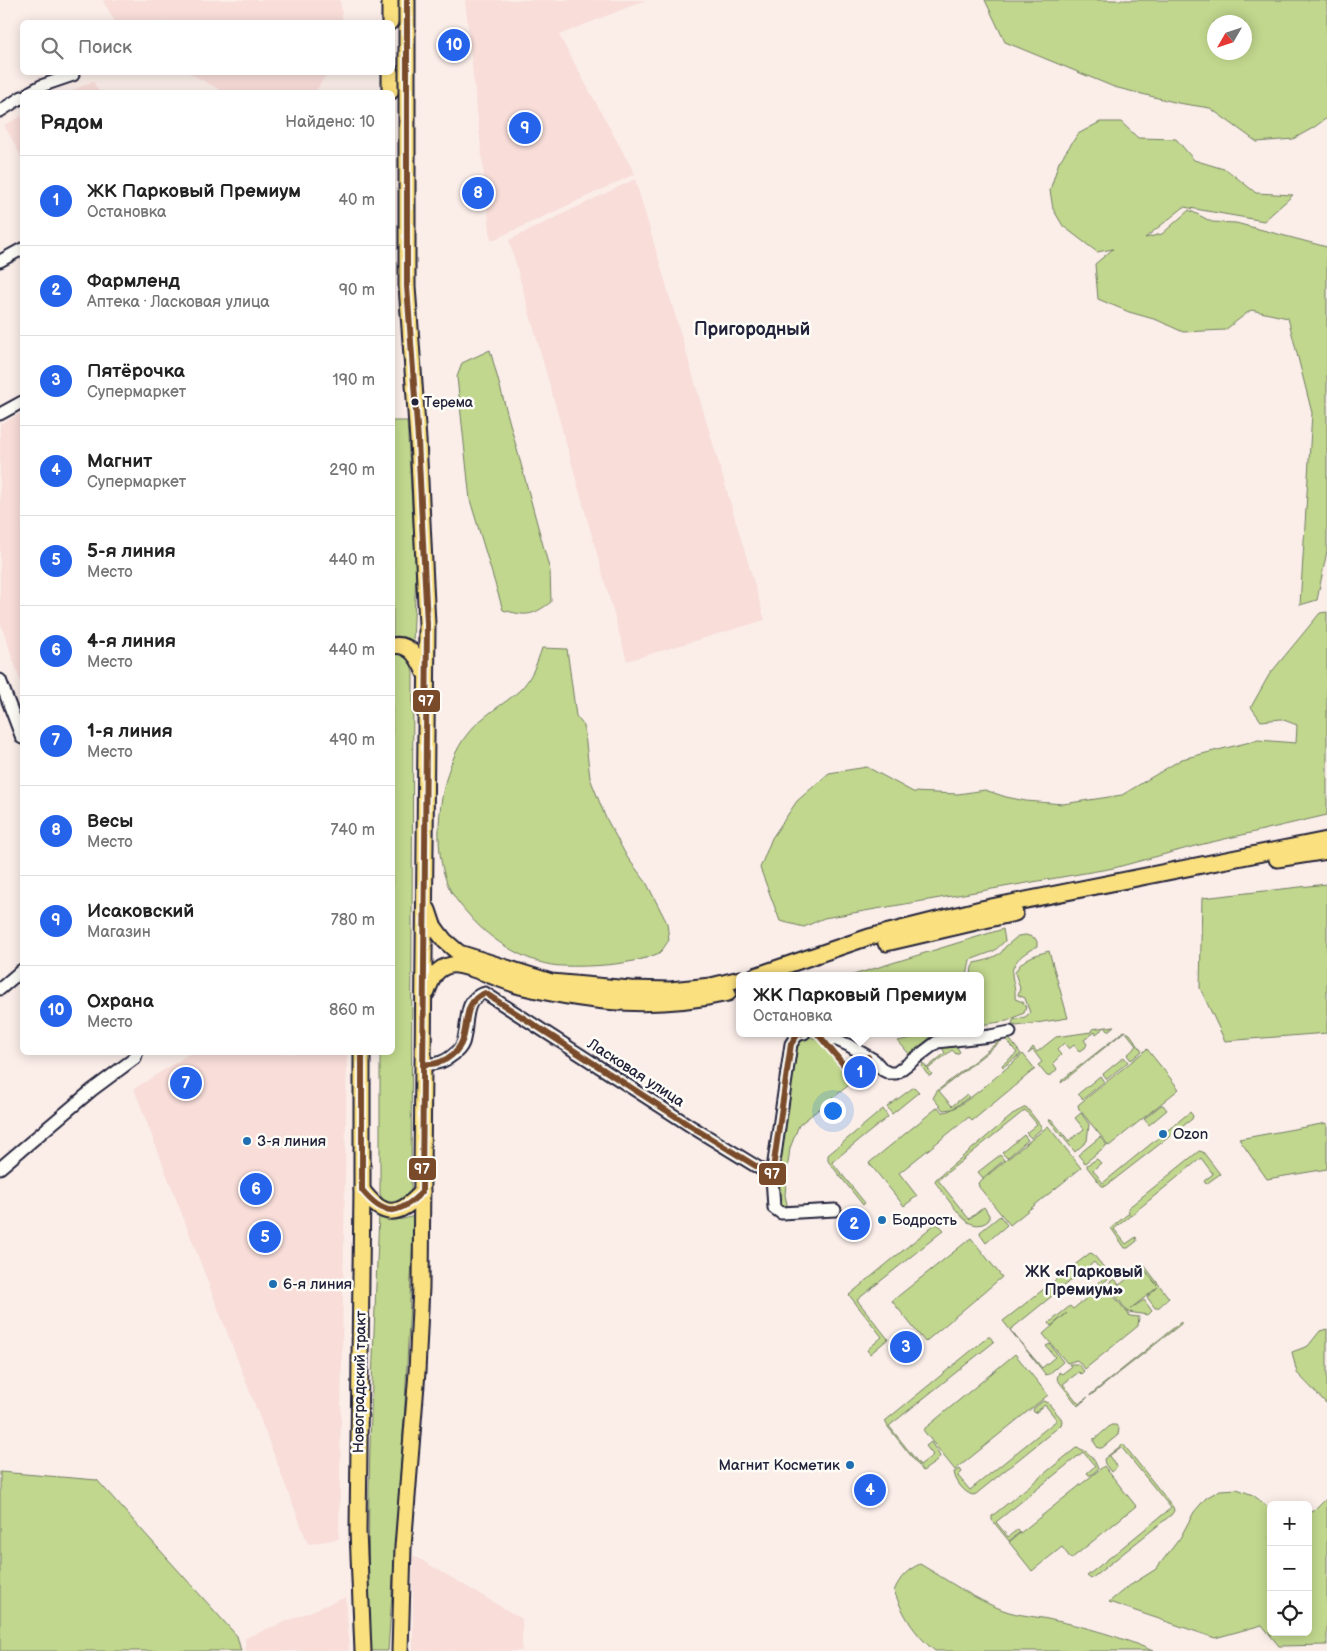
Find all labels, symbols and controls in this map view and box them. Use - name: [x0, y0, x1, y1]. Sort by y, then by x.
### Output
- north arrow: [1207, 15, 1252, 60]
- search box: [20, 20, 395, 75]
- pin: 10: [438, 26, 470, 64]
- icon: search: [38, 34, 66, 62]
- text: Поиск: [78, 36, 132, 59]
- pin: 9: [509, 109, 541, 147]
- text: Рядом: [40, 110, 103, 135]
- text: Найдено: 10: [285, 113, 375, 132]
- pin: 8: [462, 174, 494, 212]
- text: ЖК Парковый Премиум: [87, 180, 301, 203]
- text: 1: [53, 191, 59, 210]
- text: 40 m: [338, 191, 375, 210]
- text: Остановка: [87, 203, 166, 222]
- text: Фармленд: [87, 270, 180, 293]
- text: 2: [51, 281, 61, 300]
- text: 90 m: [339, 281, 375, 300]
- text: Аптека · Ласковая улица: [87, 293, 270, 312]
- district label: Пригородный: [694, 319, 810, 340]
- text: Пятёрочка: [87, 360, 185, 383]
- text: 3: [51, 371, 61, 390]
- text: 190 m: [333, 371, 375, 390]
- text: Супермаркет: [87, 383, 186, 402]
- place label: Терема: [424, 394, 474, 411]
- marker: Терема: [410, 397, 420, 407]
- text: Магнит: [87, 450, 152, 473]
- text: 4: [51, 461, 61, 480]
- text: 290 m: [329, 461, 375, 480]
- text: Супермаркет: [87, 473, 186, 492]
- text: 5-я линия: [87, 540, 176, 563]
- text: 5: [51, 551, 61, 570]
- text: 440 m: [329, 551, 375, 570]
- text: Место: [87, 563, 133, 582]
- text: 4-я линия: [87, 630, 176, 653]
- text: 6: [51, 641, 61, 660]
- text: 440 m: [329, 641, 375, 660]
- text: Место: [87, 653, 133, 672]
- line badge: 97: [412, 689, 441, 713]
- text: 97: [418, 693, 434, 710]
- text: 1-я линия: [87, 720, 173, 743]
- text: 7: [52, 731, 60, 750]
- text: 490 m: [329, 731, 375, 750]
- text: Место: [87, 743, 133, 762]
- text: Весы: [87, 810, 133, 833]
- text: 8: [51, 821, 61, 840]
- text: 740 m: [330, 821, 375, 840]
- text: Место: [87, 833, 133, 852]
- text: Исаковский: [87, 900, 194, 923]
- text: 9: [51, 911, 61, 930]
- text: 780 m: [331, 911, 375, 930]
- text: Магазин: [87, 923, 151, 942]
- popup: [736, 972, 984, 1037]
- text: ЖК Парковый Премиум: [753, 984, 967, 1007]
- text: Охрана: [87, 990, 154, 1013]
- text: 10: [48, 1001, 64, 1020]
- text: 860 m: [329, 1001, 375, 1020]
- text: Остановка: [753, 1007, 832, 1026]
- text: Место: [87, 1013, 133, 1032]
- street label: Ласковая улица: [583, 1034, 688, 1112]
- pin: 1: [844, 1053, 876, 1091]
- pin: 7: [170, 1064, 202, 1102]
- your location: [820, 1098, 846, 1124]
- place label: Ozon: [1173, 1125, 1208, 1144]
- marker: Ozon: [1157, 1128, 1169, 1140]
- place label: 3-я линия: [257, 1132, 326, 1151]
- marker: 3-я линия: [241, 1135, 253, 1147]
- line badge: 97: [408, 1157, 437, 1181]
- text: 97: [414, 1161, 430, 1178]
- line badge: 97: [758, 1162, 787, 1186]
- text: 97: [764, 1166, 780, 1183]
- pin: 6: [240, 1170, 272, 1208]
- pin: 2: [838, 1205, 870, 1243]
- place label: Бодрость: [892, 1211, 958, 1230]
- marker: Бодрость: [876, 1214, 888, 1226]
- pin: 5: [249, 1218, 281, 1256]
- district label: ЖК «Парковый Премиум»: [1025, 1263, 1143, 1300]
- place label: 6-я линия: [283, 1275, 352, 1294]
- marker: 6-я линия: [267, 1278, 279, 1290]
- street label: Новоградский тракт: [349, 1311, 371, 1453]
- pin: 3: [890, 1328, 922, 1366]
- place label: Магнит Косметик: [718, 1456, 840, 1475]
- marker: Магнит Косметик: [844, 1459, 856, 1471]
- pin: 4: [854, 1471, 886, 1509]
- map controls: [1267, 1501, 1312, 1636]
- button: +: [1267, 1501, 1312, 1546]
- button: −: [1267, 1546, 1312, 1591]
- button: locate: [1267, 1591, 1312, 1636]

